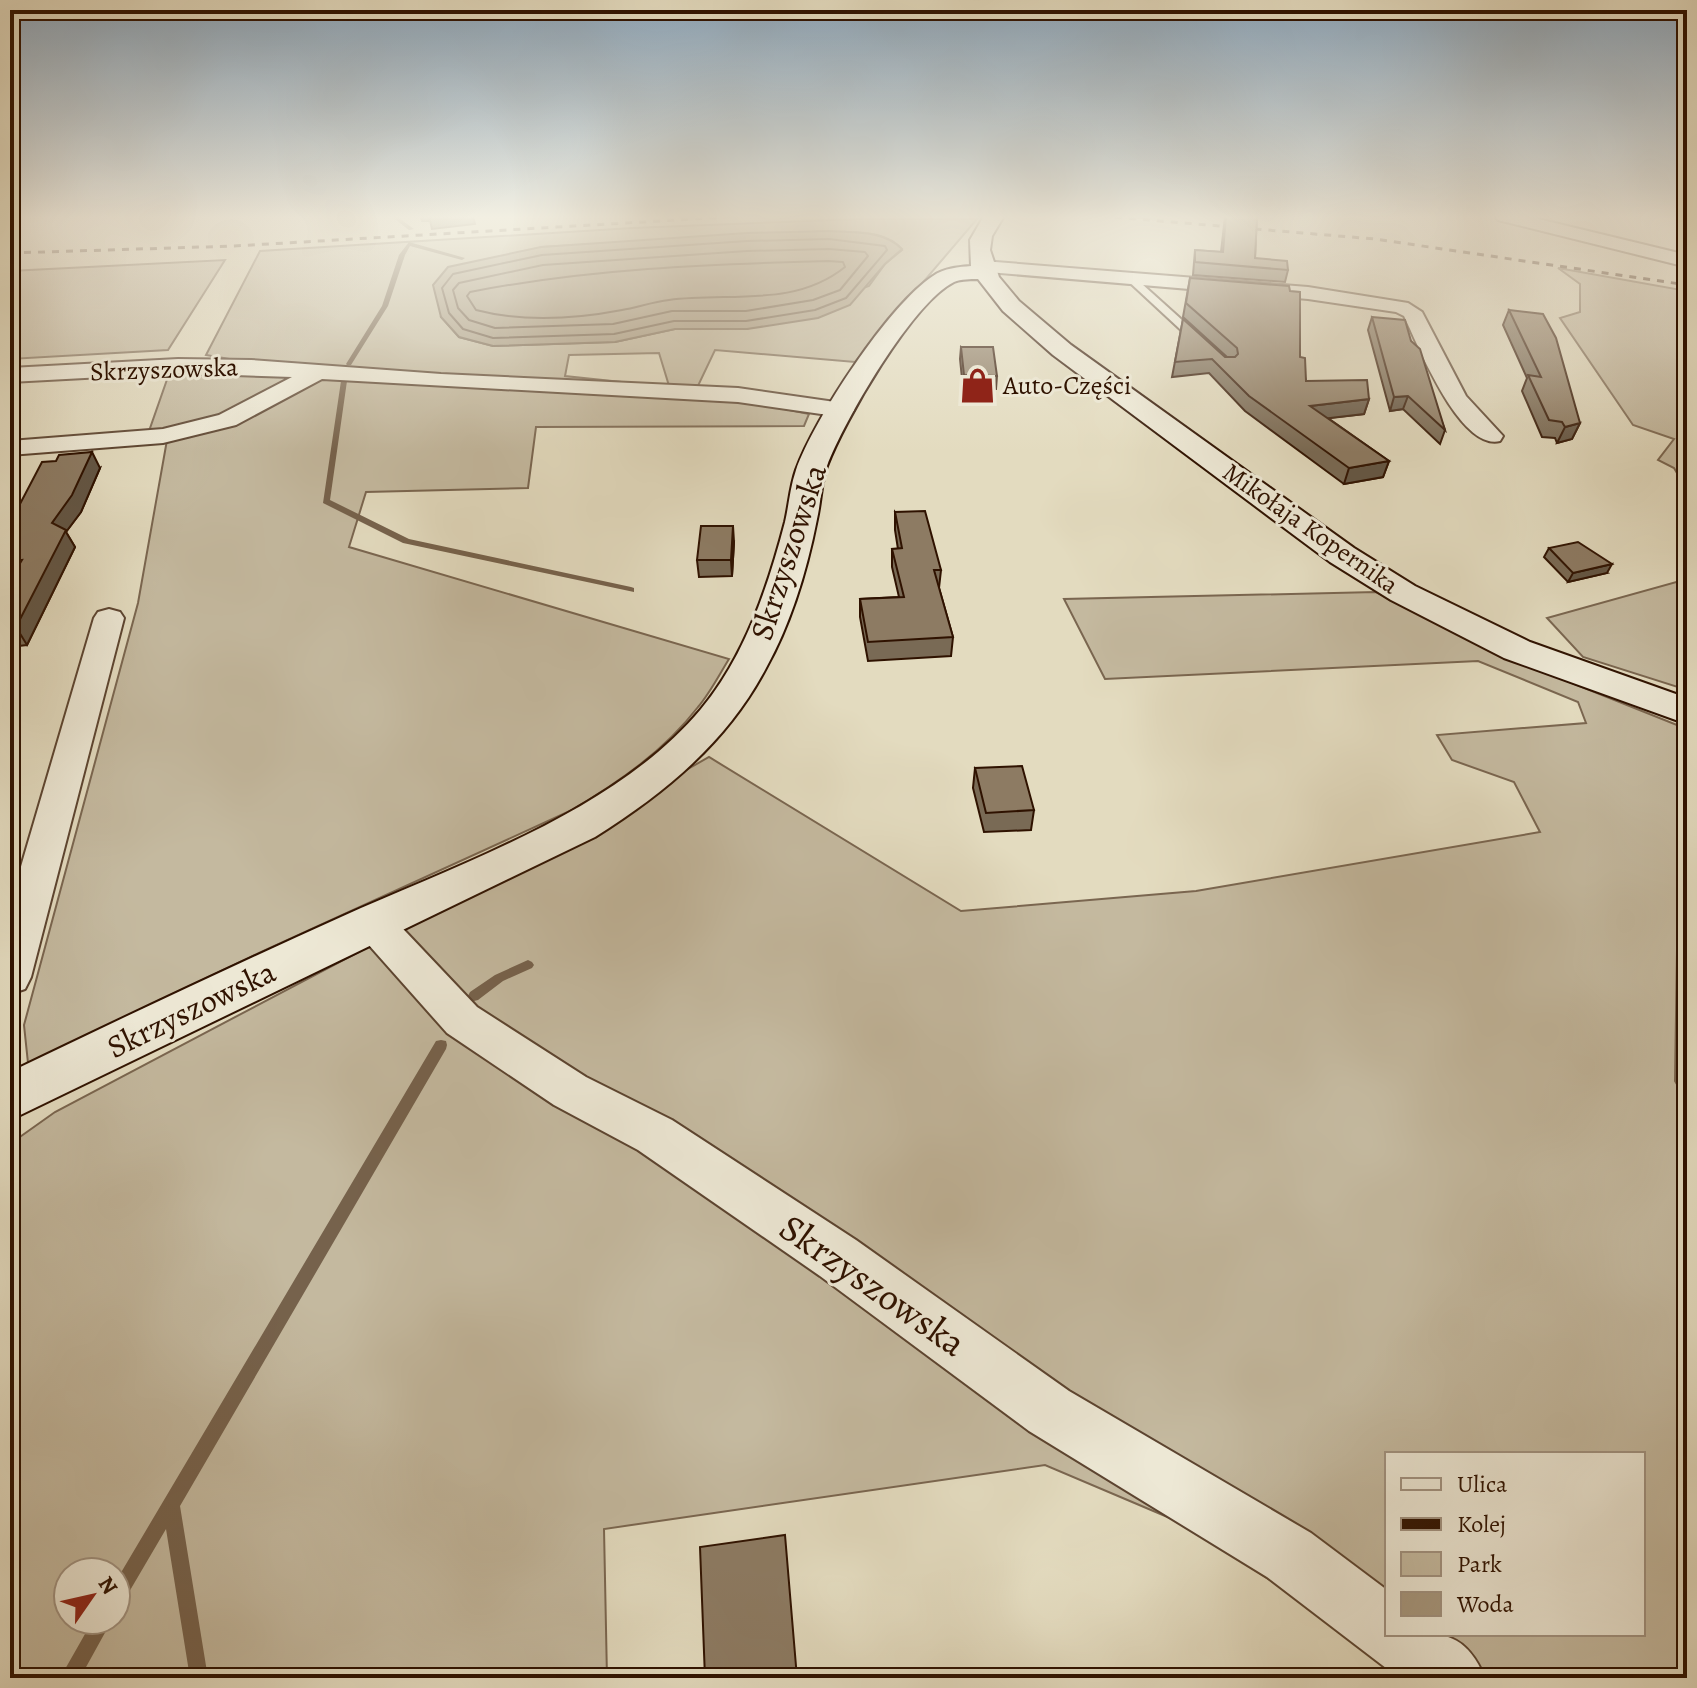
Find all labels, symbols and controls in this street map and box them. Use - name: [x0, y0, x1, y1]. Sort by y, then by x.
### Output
- street label: Skrzyszowska: [89, 349, 239, 390]
- shop icon: Auto-Części: [958, 366, 996, 404]
- place label: Auto-Części: [1002, 368, 1131, 403]
- street label: Mikołaja Kopernika: [1216, 455, 1406, 602]
- street label: Skrzyszowska: [739, 458, 837, 646]
- street label: Skrzyszowska: [99, 949, 283, 1069]
- street label: Skrzyszowska: [769, 1202, 977, 1369]
- legend: [1385, 1452, 1645, 1636]
- text: Ulica: [1457, 1468, 1508, 1500]
- text: Kolej: [1457, 1508, 1506, 1540]
- text: Park: [1457, 1548, 1502, 1580]
- north arrow: [52, 1556, 132, 1636]
- text: N: [91, 1570, 125, 1600]
- text: Woda: [1456, 1588, 1514, 1620]

